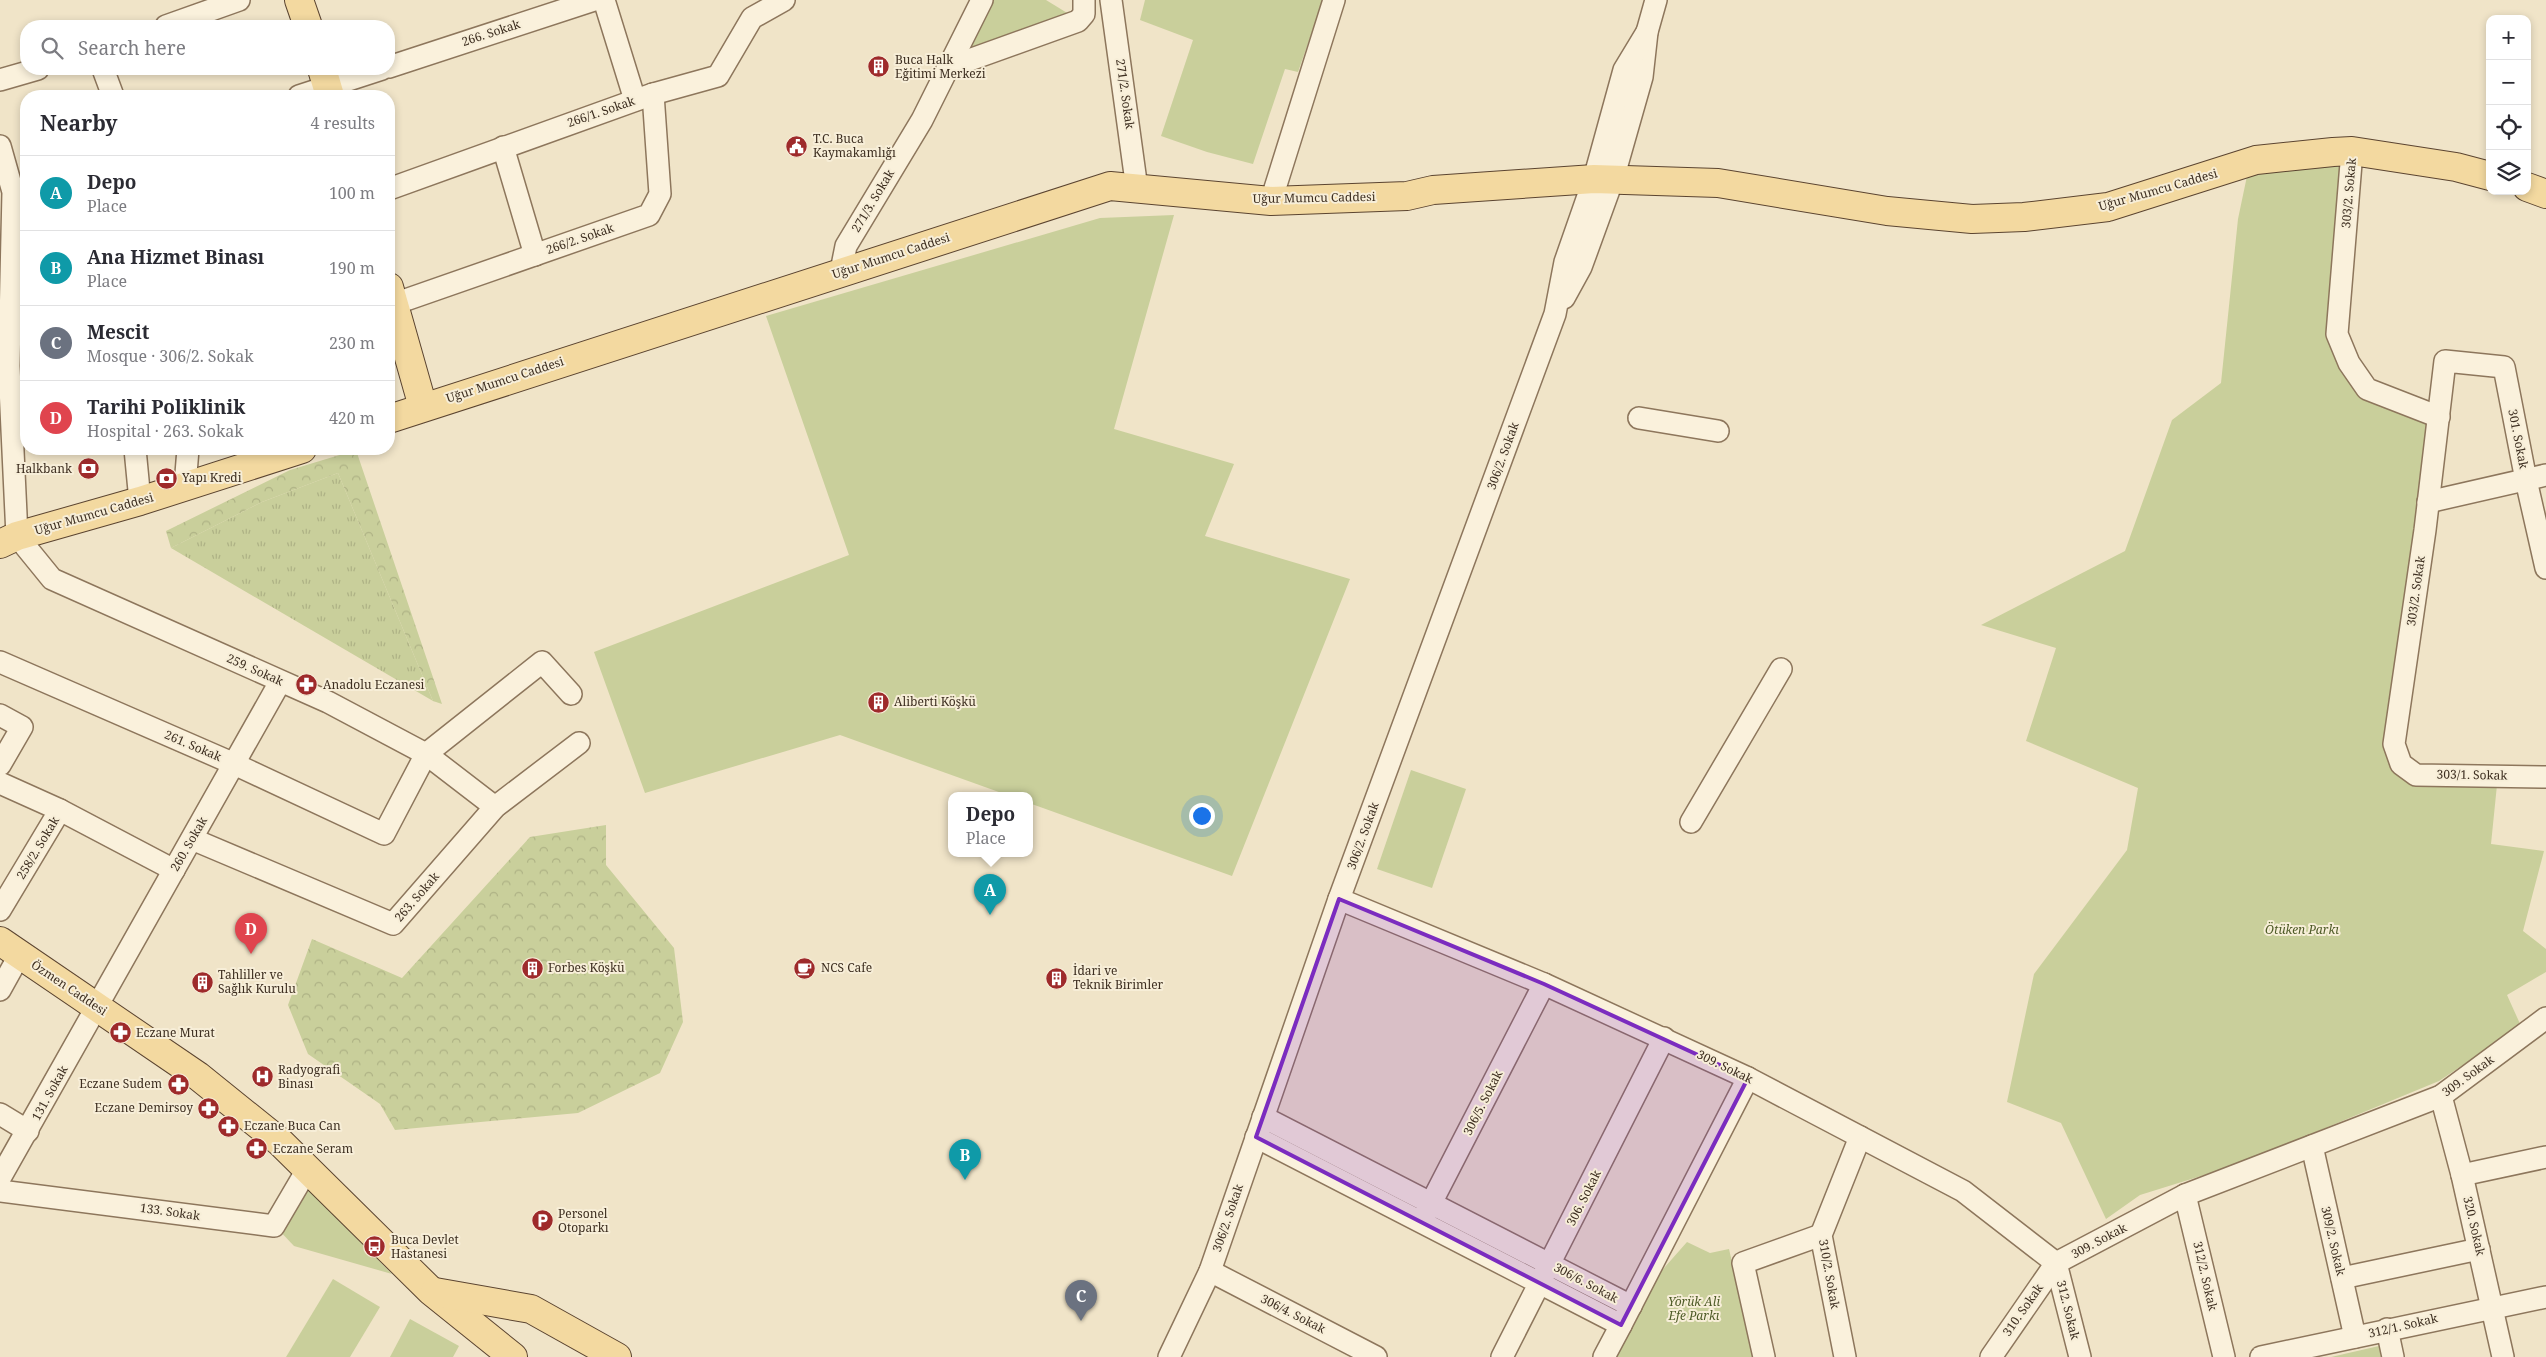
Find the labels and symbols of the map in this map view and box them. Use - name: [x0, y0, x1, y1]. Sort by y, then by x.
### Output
- street label: 266. Sokak: [459, 15, 523, 50]
- place label: Buca Halk Eğitimi Merkezi: [895, 51, 986, 82]
- building icon: Buca Halk Eğitimi Merkezi: [867, 55, 891, 79]
- street label: 271/2. Sokak: [1112, 58, 1139, 131]
- street label: 266/1. Sokak: [565, 92, 638, 131]
- place label: T.C. Buca Kaymakamlığı: [813, 130, 896, 161]
- public building icon: T.C. Buca Kaymakamlığı: [785, 134, 809, 158]
- street label: 303/2. Sokak: [2337, 156, 2360, 229]
- street label: Uğur Mumcu Caddesi: [2096, 164, 2219, 215]
- street label: 271/3. Sokak: [847, 165, 899, 235]
- street label: Uğur Mumcu Caddesi: [1252, 188, 1376, 207]
- street label: 266/2. Sokak: [544, 219, 617, 258]
- street label: Uğur Mumcu Caddesi: [830, 228, 952, 283]
- street label: Uğur Mumcu Caddesi: [444, 352, 566, 407]
- street label: 301. Sokak: [2504, 408, 2533, 471]
- street label: 306/2. Sokak: [1482, 419, 1523, 492]
- bank icon: Halkbank: [76, 457, 100, 481]
- place label: Halkbank: [16, 460, 73, 477]
- bank icon: Yapı Kredi: [154, 466, 178, 490]
- place label: Yapı Kredi: [181, 469, 242, 486]
- street label: Uğur Mumcu Caddesi: [32, 488, 155, 539]
- street label: 303/2. Sokak: [2402, 554, 2429, 627]
- street label: 259. Sokak: [224, 649, 287, 690]
- pharmacy icon: Anadolu Eczanesi: [295, 673, 319, 697]
- place label: Anadolu Eczanesi: [323, 676, 425, 693]
- building icon: Aliberti Köşkü: [866, 690, 890, 714]
- place label: Aliberti Köşkü: [894, 693, 976, 710]
- street label: 261. Sokak: [162, 726, 225, 766]
- street label: 303/1. Sokak: [2437, 765, 2508, 784]
- street label: 306/2. Sokak: [1342, 799, 1383, 872]
- your location: [1189, 803, 1215, 829]
- street label: 258/2. Sokak: [12, 812, 64, 882]
- street label: 260. Sokak: [166, 812, 212, 874]
- street label: 263. Sokak: [390, 868, 444, 925]
- pin: A: [974, 874, 1006, 915]
- pin: D: [235, 913, 267, 954]
- park label: Ötüken Parkı: [2265, 921, 2339, 938]
- street label: Özmen Caddesi: [28, 956, 111, 1019]
- building icon: Forbes Köşkü: [520, 956, 544, 980]
- cafe icon: NCS Cafe: [793, 956, 817, 980]
- place label: Forbes Köşkü: [548, 959, 625, 976]
- place label: NCS Cafe: [821, 959, 872, 976]
- place label: İdari ve Teknik Birimler: [1073, 962, 1164, 993]
- place label: Tahliller ve Sağlık Kurulu: [218, 966, 296, 997]
- building icon: İdari ve Teknik Birimler: [1045, 966, 1069, 990]
- building icon: Tahliller ve Sağlık Kurulu: [190, 970, 214, 994]
- pharmacy icon: Eczane Murat: [108, 1021, 132, 1045]
- place label: Eczane Murat: [136, 1024, 215, 1041]
- street label: 309. Sokak: [1694, 1046, 1757, 1088]
- street label: 309. Sokak: [2438, 1050, 2498, 1100]
- street label: 131. Sokak: [27, 1061, 72, 1123]
- place label: Radyografi Binası: [278, 1061, 340, 1092]
- hospital icon: Radyografi Binası: [250, 1065, 274, 1089]
- street label: 306/5. Sokak: [1459, 1067, 1507, 1138]
- pharmacy icon: Eczane Sudem: [166, 1072, 190, 1096]
- place label: Eczane Sudem: [79, 1075, 162, 1092]
- pharmacy icon: Eczane Demirsoy: [197, 1096, 221, 1120]
- place label: Eczane Demirsoy: [95, 1099, 193, 1116]
- pharmacy icon: Eczane Buca Can: [216, 1114, 240, 1138]
- place label: Eczane Buca Can: [244, 1117, 341, 1134]
- pharmacy icon: Eczane Seram: [245, 1137, 269, 1161]
- pin: B: [949, 1139, 981, 1180]
- place label: Eczane Seram: [273, 1140, 353, 1157]
- street label: 306. Sokak: [1562, 1166, 1605, 1229]
- street label: 306/2. Sokak: [1208, 1181, 1247, 1254]
- street label: 320. Sokak: [2459, 1195, 2490, 1258]
- street label: 133. Sokak: [139, 1199, 202, 1224]
- place label: Personel Otoparkı: [558, 1205, 609, 1236]
- street label: 309/2. Sokak: [2317, 1205, 2350, 1278]
- parking icon: Personel Otoparkı: [530, 1209, 554, 1233]
- street label: 309. Sokak: [2068, 1218, 2130, 1262]
- place label: Buca Devlet Hastanesi: [391, 1231, 459, 1262]
- bus stop icon: Buca Devlet Hastanesi: [363, 1235, 387, 1259]
- street label: 310/2. Sokak: [1815, 1238, 1844, 1311]
- street label: 312/2. Sokak: [2189, 1240, 2222, 1313]
- street label: 306/6. Sokak: [1551, 1258, 1622, 1307]
- street label: 312. Sokak: [2053, 1278, 2084, 1342]
- street label: 310. Sokak: [1998, 1279, 2047, 1339]
- pin: C: [1065, 1280, 1097, 1321]
- street label: 306/4. Sokak: [1258, 1290, 1329, 1338]
- park label: Yörük Ali Efe Parkı: [1668, 1293, 1720, 1324]
- street label: 312/1. Sokak: [2367, 1309, 2440, 1342]

